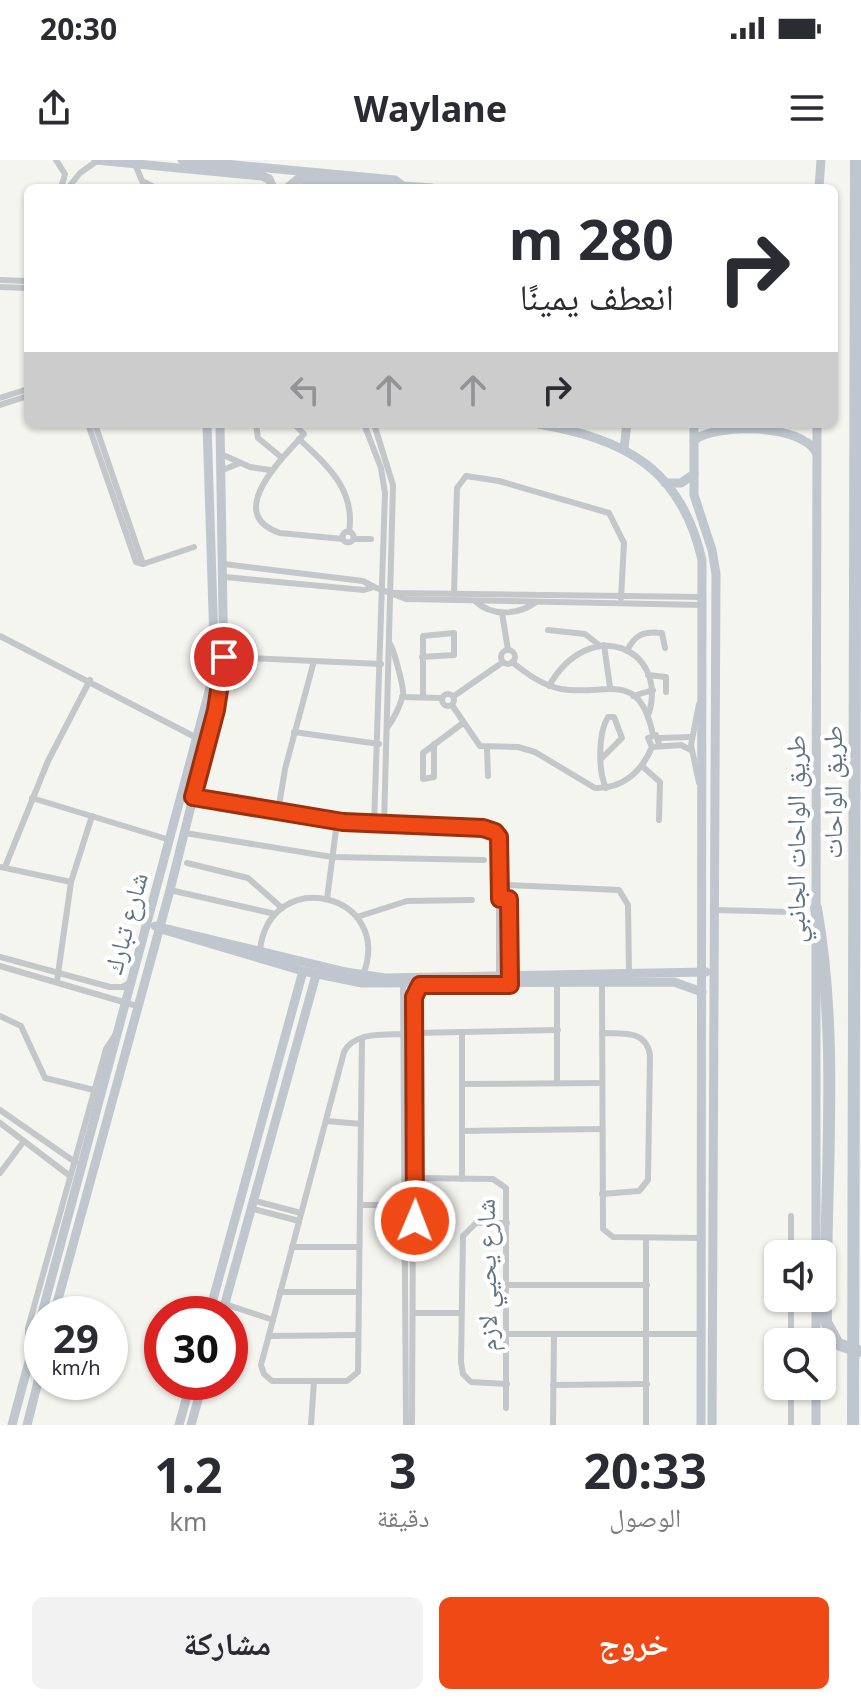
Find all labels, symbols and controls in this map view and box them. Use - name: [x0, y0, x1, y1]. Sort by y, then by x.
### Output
- text: 20:30: [40, 8, 117, 49]
- text: Waylane: [354, 84, 507, 133]
- icon: share: [32, 86, 76, 130]
- icon: menu: [785, 86, 829, 130]
- text: 280 m: [509, 200, 674, 276]
- icon: right: [702, 216, 806, 320]
- text: انعطف يمينًا: [519, 272, 674, 321]
- icon: left: [283, 368, 327, 412]
- icon: ahead: [367, 368, 411, 412]
- icon: ahead: [451, 368, 495, 412]
- icon: right: [535, 368, 579, 412]
- pin: [190, 623, 258, 691]
- icon: arrive: [202, 635, 246, 679]
- street label: طريق الواحات: [814, 725, 850, 859]
- street label: طريق الواحات الجانبي: [777, 735, 817, 943]
- street label: شارع تبارك: [94, 868, 156, 978]
- position arrow: [373, 1179, 457, 1263]
- street label: شارع يحيي لازم: [467, 1198, 509, 1352]
- map controls: [764, 1240, 836, 1400]
- button: sound: [764, 1240, 836, 1312]
- speed limit sign: 30: [144, 1296, 248, 1400]
- text: 29: [53, 1310, 99, 1365]
- button: search: [764, 1328, 836, 1400]
- text: km/h: [51, 1354, 101, 1381]
- text: 3: [389, 1438, 417, 1503]
- text: 20:33: [584, 1438, 707, 1503]
- text: 1.2: [154, 1442, 223, 1507]
- text: دقيقة: [377, 1499, 430, 1535]
- text: الوصول: [609, 1499, 681, 1535]
- text: km: [169, 1503, 207, 1539]
- button: مشاركة: [32, 1597, 423, 1689]
- button: خروج: [439, 1597, 829, 1689]

